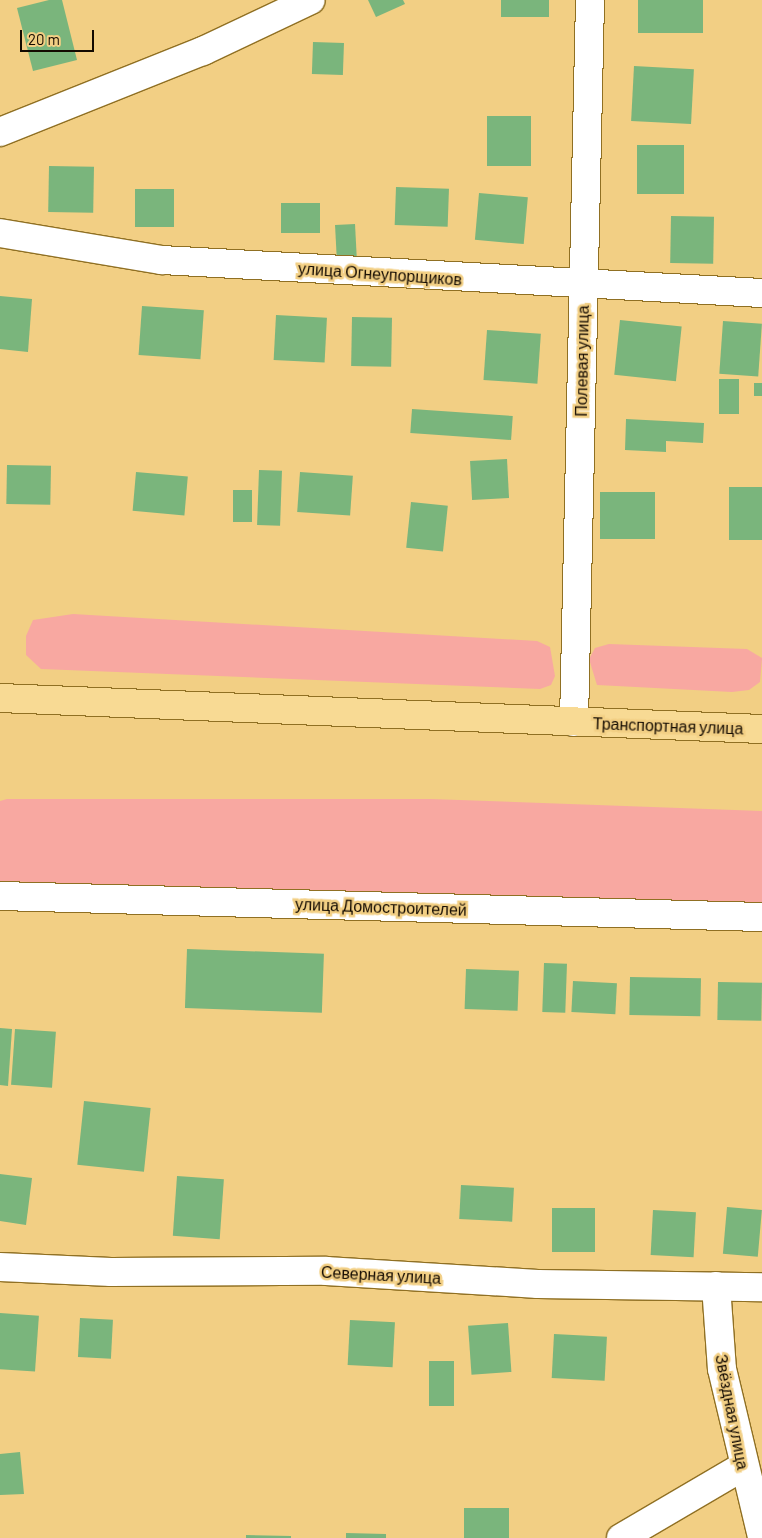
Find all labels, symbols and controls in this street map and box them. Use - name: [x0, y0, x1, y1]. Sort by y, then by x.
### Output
- scale bar: [22, 20, 96, 52]
- text: 20 m: [28, 30, 60, 48]
- street label: улица Огнеупорщиков: [297, 259, 463, 289]
- street label: Полевая улица: [571, 305, 593, 417]
- street label: Транспортная улица: [592, 714, 744, 738]
- street label: улица Домостроителей: [295, 894, 467, 920]
- street label: Северная улица: [321, 1262, 441, 1288]
- street label: Звёздная улица: [711, 1353, 753, 1471]

